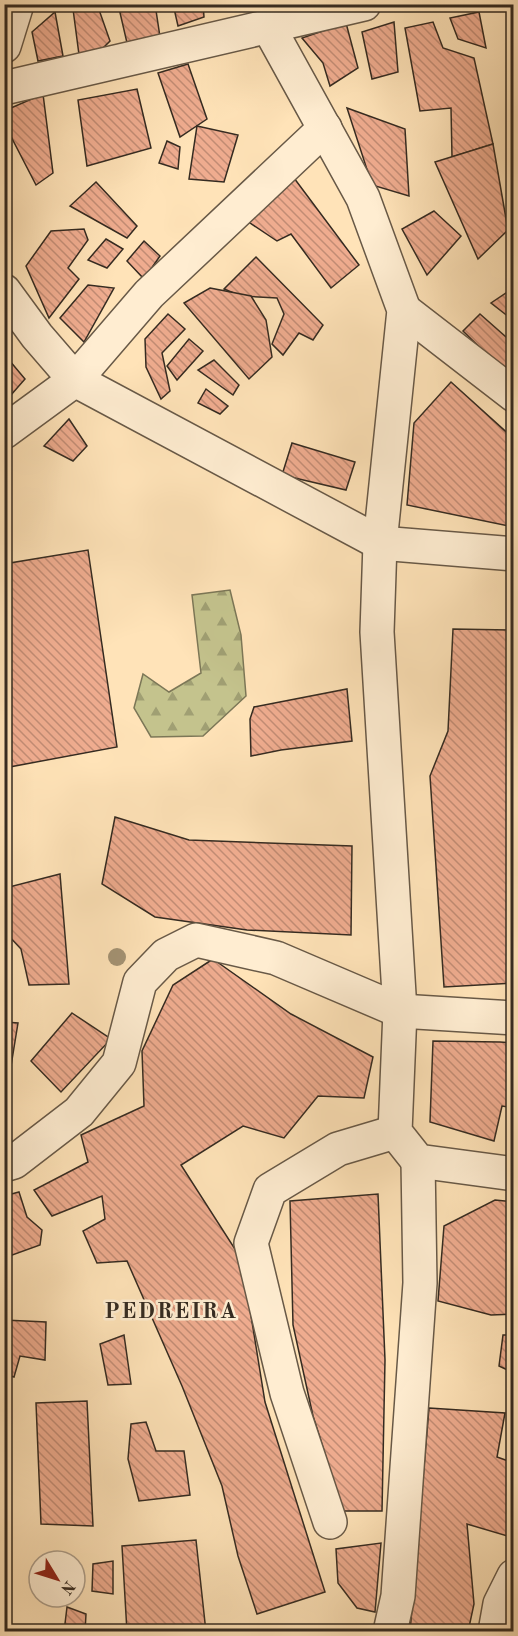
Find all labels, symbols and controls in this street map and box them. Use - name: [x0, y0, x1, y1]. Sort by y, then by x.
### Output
- district label: PEDREIRA: [104, 1301, 238, 1323]
- north arrow: [27, 1549, 87, 1609]
- text: N: [57, 1577, 77, 1597]

